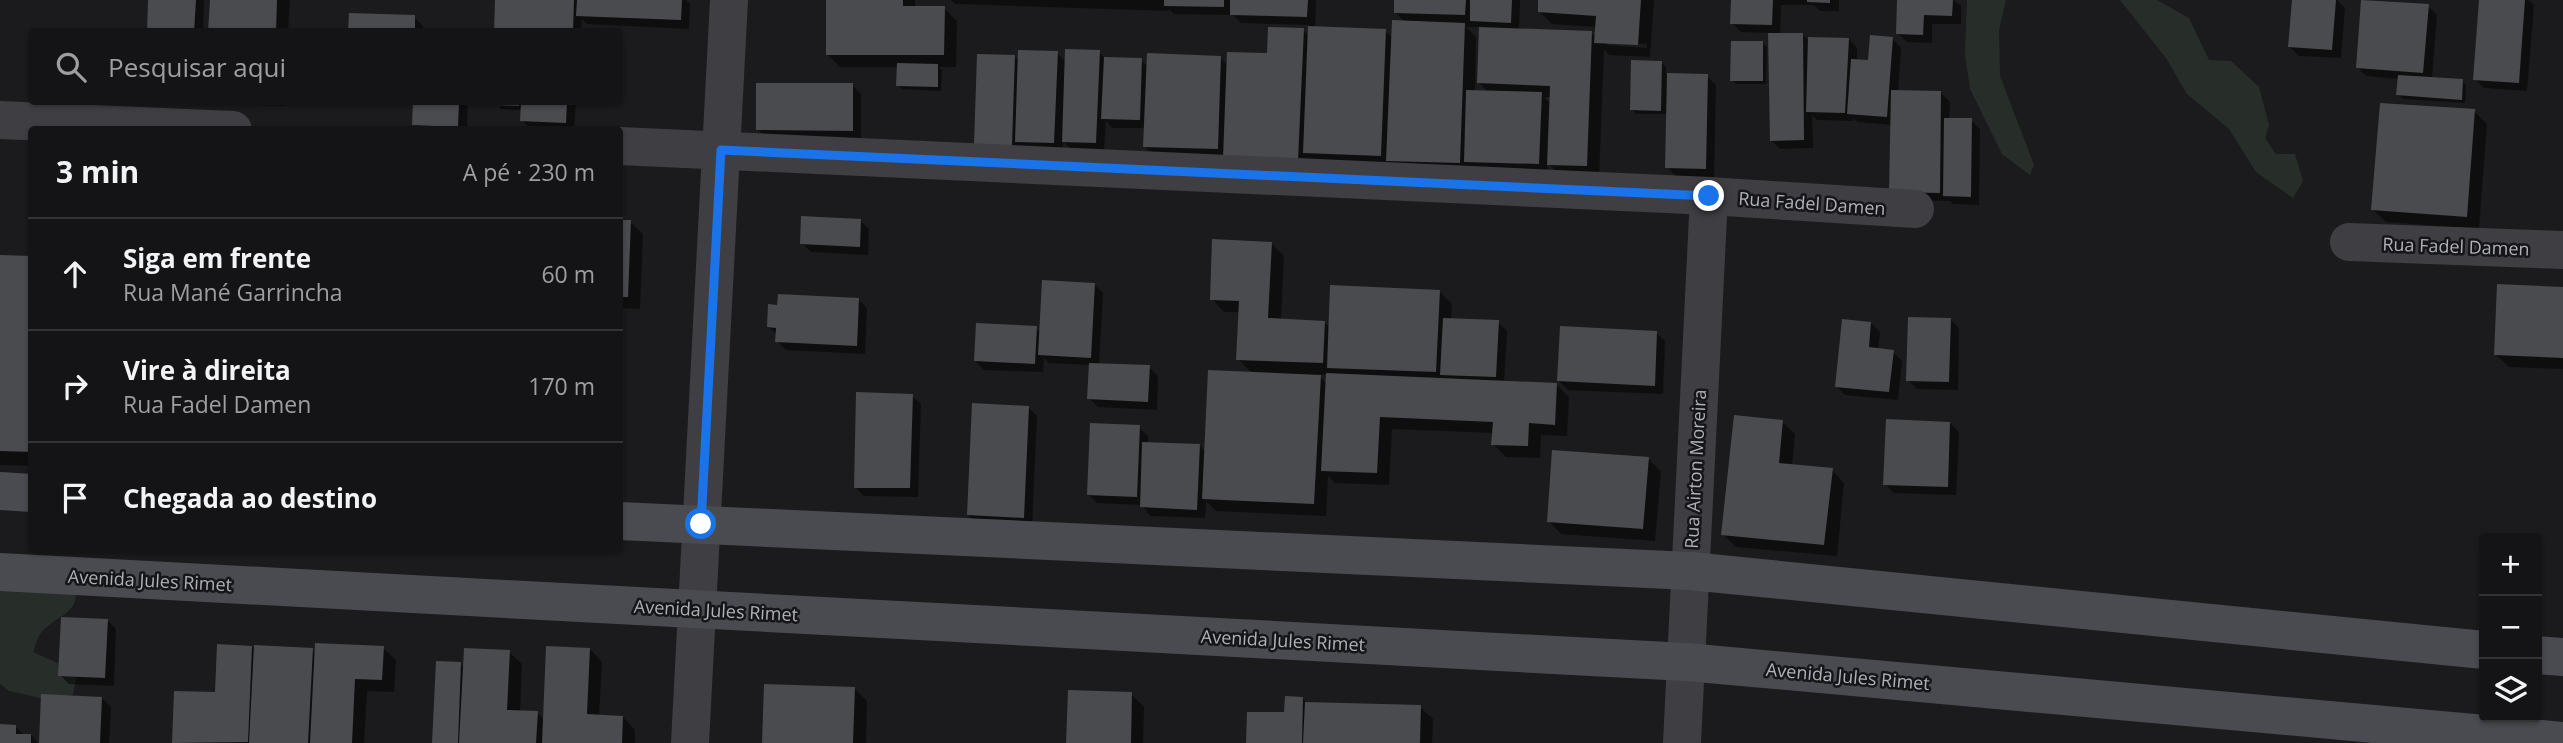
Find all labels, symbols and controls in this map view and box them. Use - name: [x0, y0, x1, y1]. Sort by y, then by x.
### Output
- search box: [28, 28, 623, 105]
- icon: search: [52, 48, 90, 86]
- text: Pesquisar aqui: [108, 49, 286, 85]
- text: 3 min: [56, 151, 139, 192]
- text: A pé · 230 m: [463, 156, 595, 188]
- route end: [1693, 180, 1724, 211]
- street label: Rua Fadel Damen: [1738, 186, 1886, 220]
- street label: Rua Fadel Damen: [2382, 231, 2530, 261]
- text: Siga em frente: [123, 240, 311, 276]
- icon: ahead: [56, 255, 94, 293]
- text: 60 m: [541, 258, 595, 290]
- text: Rua Mané Garrincha: [123, 276, 343, 308]
- text: Vire à direita: [123, 352, 291, 388]
- icon: right: [56, 367, 94, 405]
- text: 170 m: [528, 370, 595, 402]
- text: Rua Fadel Damen: [123, 388, 311, 420]
- street label: Rua Airton Moreira: [1679, 389, 1711, 549]
- icon: arrive: [56, 479, 94, 517]
- text: Chegada ao destino: [123, 480, 377, 516]
- route start: [685, 508, 716, 539]
- map controls: [2479, 533, 2542, 722]
- button: +: [2479, 533, 2542, 596]
- street label: Avenida Jules Rimet: [67, 564, 233, 596]
- street label: Avenida Jules Rimet: [633, 594, 799, 626]
- button: −: [2479, 596, 2542, 659]
- street label: Avenida Jules Rimet: [1200, 624, 1366, 656]
- street label: Avenida Jules Rimet: [1765, 657, 1931, 695]
- button: layers: [2479, 659, 2542, 722]

